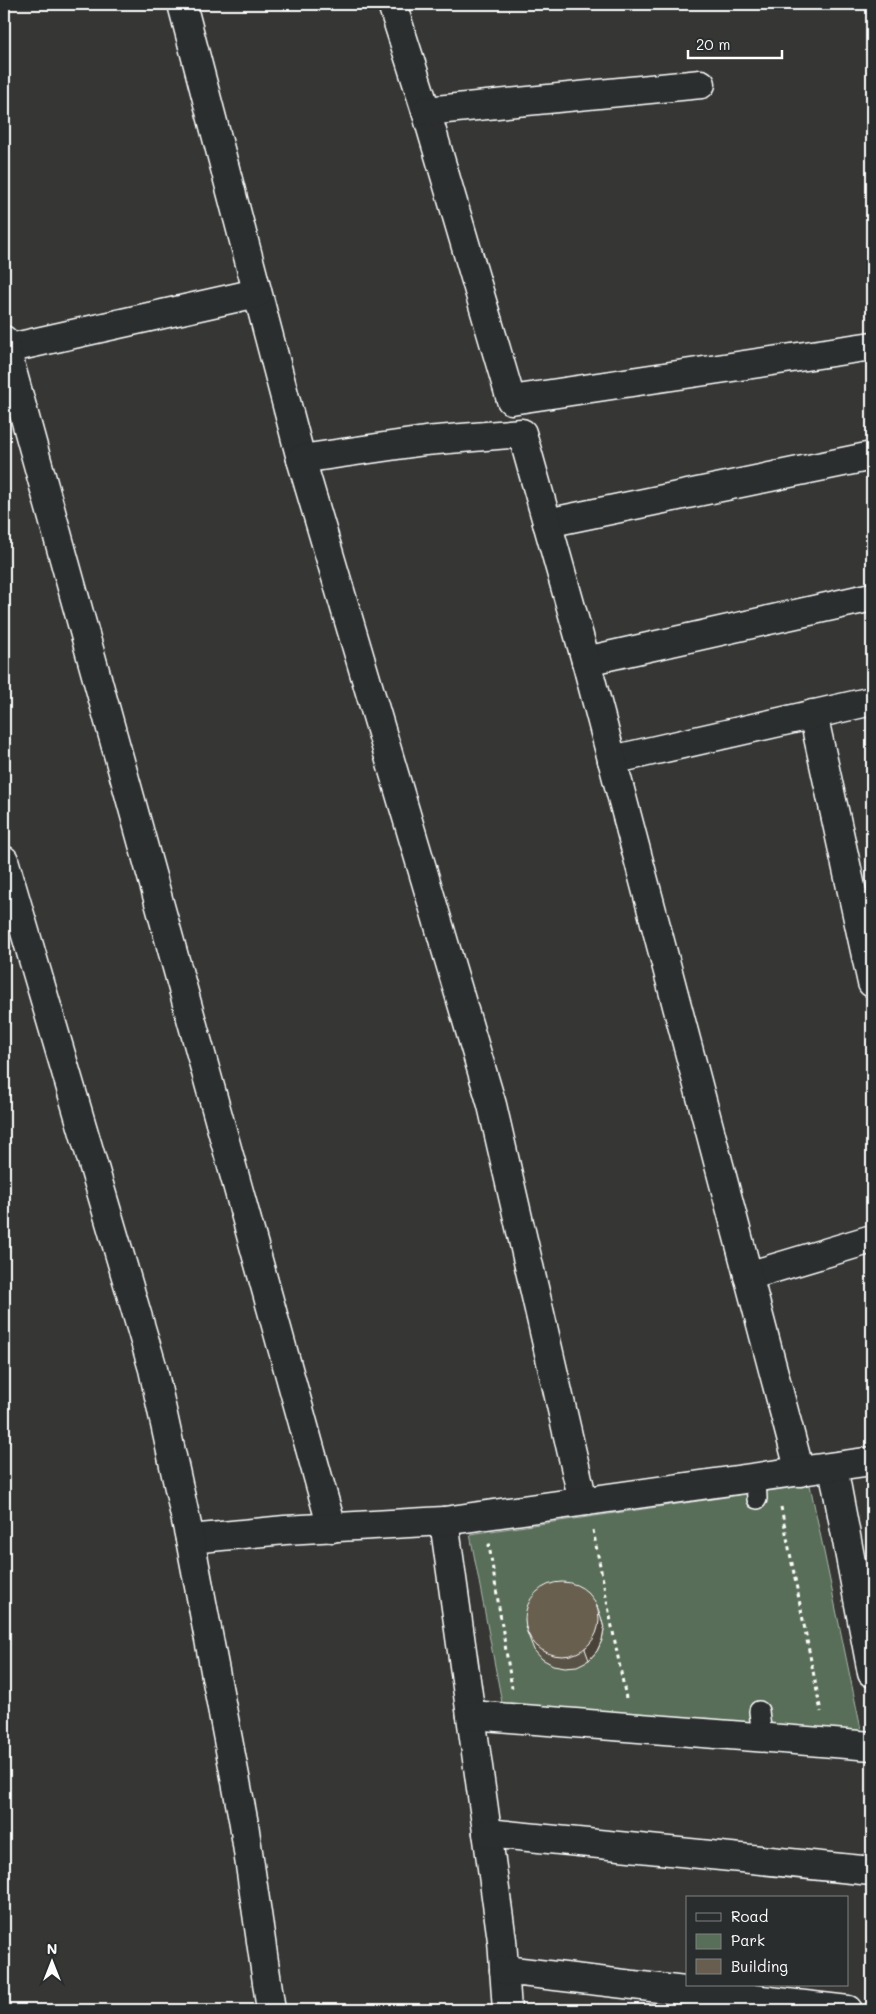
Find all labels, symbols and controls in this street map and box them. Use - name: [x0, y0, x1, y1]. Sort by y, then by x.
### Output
- scale bar: [688, 28, 782, 60]
- text: 20 m: [696, 34, 730, 54]
- legend: [686, 1896, 848, 1986]
- text: Road: [731, 1906, 768, 1926]
- text: Park: [731, 1930, 765, 1950]
- north arrow: [28, 1936, 78, 1986]
- text: N: [47, 1939, 57, 1958]
- text: Building: [731, 1956, 788, 1976]

